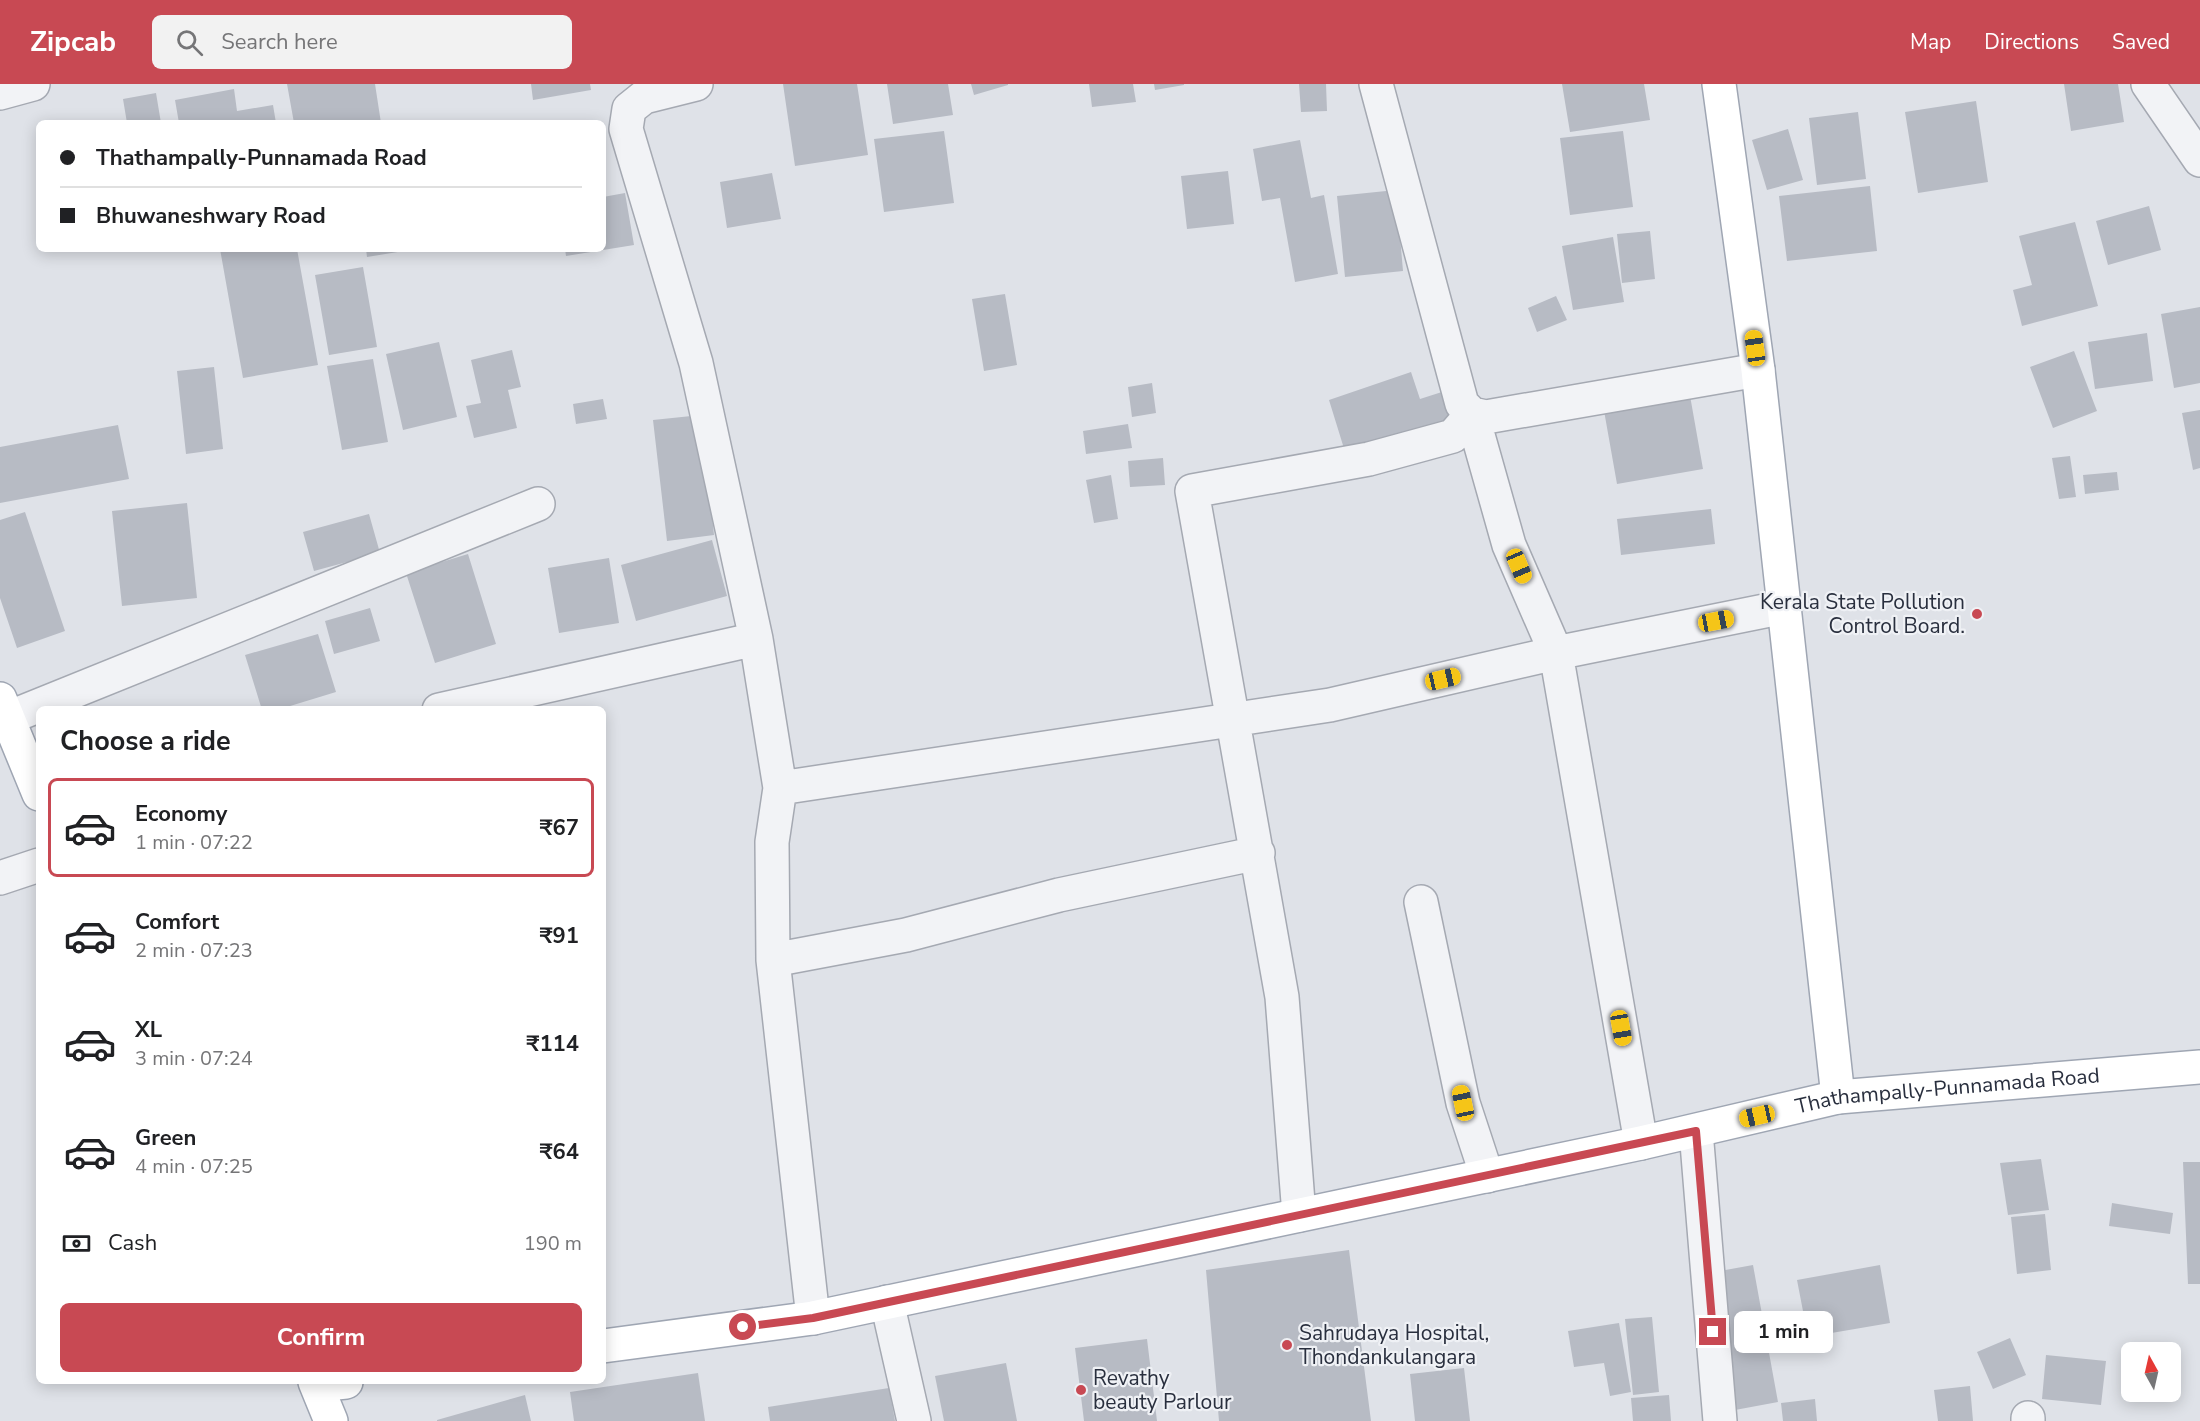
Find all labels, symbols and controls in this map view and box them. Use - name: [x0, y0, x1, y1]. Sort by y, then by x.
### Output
- search box: [152, 15, 572, 69]
- text: Zipcab: [30, 23, 116, 61]
- icon: search: [173, 26, 206, 59]
- text: Search here: [221, 27, 338, 57]
- text: Map: [1910, 28, 1951, 56]
- text: Directions: [1984, 28, 2079, 56]
- text: Saved: [2112, 28, 2170, 56]
- text: Thathampally-Punnamada Road: [96, 143, 427, 173]
- text: Bhuwaneshwary Road: [96, 201, 326, 231]
- car: [1744, 329, 1766, 367]
- car: [1504, 546, 1534, 586]
- place label: Kerala State Pollution Control Board.: [1760, 588, 1965, 640]
- marker: Kerala State Pollution Control Board.: [1970, 607, 1984, 621]
- car: [1697, 609, 1735, 633]
- car: [1423, 666, 1463, 692]
- text: Choose a ride: [60, 723, 231, 760]
- text: Economy: [135, 799, 227, 829]
- icon: car: [63, 801, 117, 855]
- text: ₹67: [539, 813, 579, 843]
- text: 1 min · 07:22: [135, 829, 253, 856]
- text: Comfort: [135, 907, 219, 937]
- icon: car: [63, 909, 117, 963]
- text: ₹91: [539, 921, 579, 951]
- text: 2 min · 07:23: [135, 937, 253, 964]
- car: [1609, 1009, 1633, 1047]
- text: XL: [135, 1015, 162, 1045]
- icon: car: [63, 1017, 117, 1071]
- text: ₹114: [526, 1029, 579, 1059]
- text: 3 min · 07:24: [135, 1045, 253, 1072]
- street label: Thathampally-Punnamada Road: [1793, 1061, 2101, 1120]
- car: [1450, 1084, 1476, 1122]
- car: [1737, 1103, 1777, 1129]
- text: Green: [135, 1123, 196, 1153]
- icon: car: [63, 1125, 117, 1179]
- text: ₹64: [539, 1137, 579, 1167]
- text: 4 min · 07:25: [135, 1153, 253, 1180]
- icon: cash: [60, 1227, 93, 1260]
- text: Cash: [108, 1228, 157, 1258]
- text: 190 m: [524, 1230, 582, 1257]
- button: Confirm: [60, 1303, 582, 1372]
- callout: 1 min: [1734, 1311, 1833, 1353]
- route start: [729, 1313, 756, 1340]
- route end: [1699, 1318, 1726, 1345]
- text: 1 min: [1758, 1318, 1809, 1345]
- place label: Sahrudaya Hospital, Thondankulangara: [1299, 1319, 1489, 1371]
- marker: Sahrudaya Hospital, Thondankulangara: [1280, 1338, 1294, 1352]
- north arrow: [2121, 1342, 2181, 1402]
- map controls: [2121, 1342, 2181, 1402]
- place label: Revathy beauty Parlour: [1093, 1364, 1232, 1416]
- marker: Revathy beauty Parlour: [1074, 1383, 1088, 1397]

